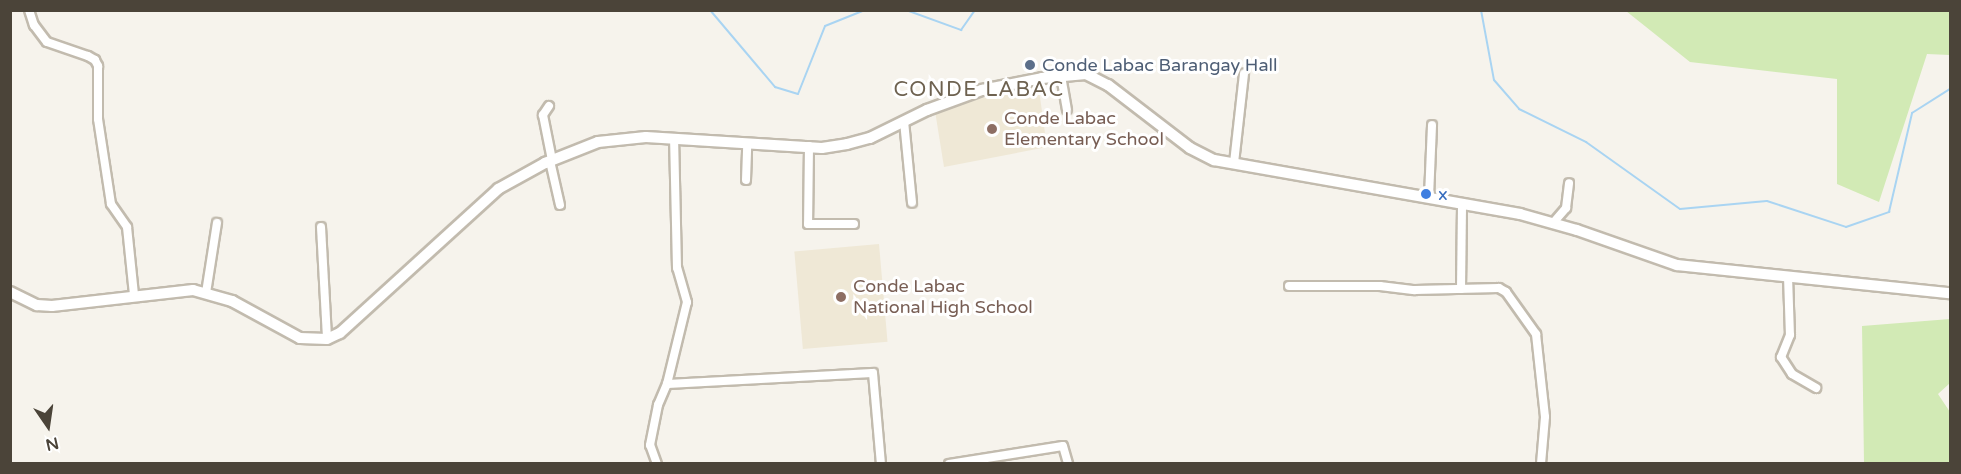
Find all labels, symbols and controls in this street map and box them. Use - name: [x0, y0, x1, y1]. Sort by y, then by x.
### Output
- place label: Conde Labac Barangay Hall: [1042, 54, 1277, 76]
- marker: Conde Labac Barangay Hall: [1023, 58, 1037, 72]
- district label: CONDE LABAC: [893, 77, 1065, 103]
- place label: Conde Labac Elementary School: [1004, 108, 1164, 150]
- marker: Conde Labac Elementary School: [985, 122, 999, 136]
- place label: x: [1438, 183, 1448, 205]
- marker: x: [1419, 187, 1433, 201]
- place label: Conde Labac National High School: [853, 276, 1033, 318]
- marker: Conde Labac National High School: [834, 290, 848, 304]
- north arrow: [18, 396, 78, 456]
- text: N: [44, 432, 61, 455]

